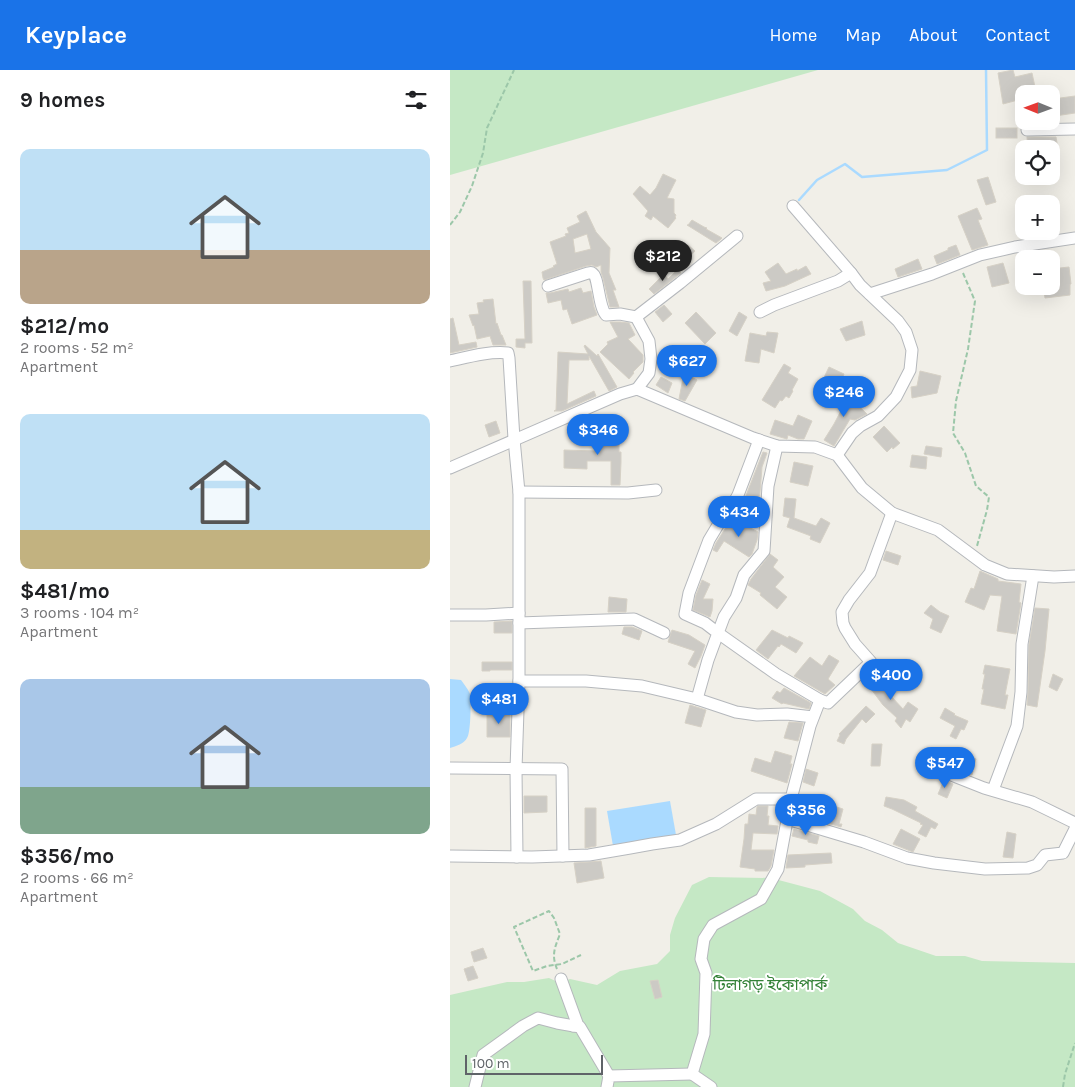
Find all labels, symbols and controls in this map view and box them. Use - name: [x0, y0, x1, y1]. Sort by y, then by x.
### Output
- text: Keyplace: [25, 21, 127, 49]
- text: Home: [769, 24, 817, 46]
- text: Map: [845, 24, 881, 46]
- text: About: [909, 24, 958, 46]
- text: Contact: [986, 24, 1050, 46]
- north arrow: [1015, 85, 1060, 130]
- map controls: [1015, 85, 1060, 295]
- icon: filters: [402, 86, 430, 114]
- text: 9 homes: [20, 88, 105, 112]
- button: locate: [1015, 140, 1060, 185]
- icon: home: [180, 182, 270, 272]
- button: +: [1015, 195, 1060, 240]
- pin: $212: [633, 240, 693, 282]
- text: $212: [645, 246, 681, 265]
- button: −: [1015, 250, 1060, 295]
- text: $212/mo: [20, 314, 109, 338]
- text: 2 rooms · 52 m²: [20, 338, 134, 357]
- pin: $627: [657, 344, 717, 387]
- text: $627: [668, 351, 706, 370]
- text: Apartment: [20, 357, 98, 376]
- pin: $246: [814, 376, 874, 418]
- text: $246: [824, 382, 864, 401]
- pin: $346: [568, 414, 628, 456]
- text: $346: [578, 420, 618, 439]
- icon: home: [180, 447, 270, 537]
- pin: $434: [709, 496, 769, 538]
- text: $434: [719, 502, 759, 521]
- text: $481/mo: [20, 579, 110, 603]
- text: 3 rooms · 104 m²: [20, 603, 139, 622]
- text: Apartment: [20, 622, 98, 641]
- pin: $400: [861, 658, 921, 701]
- text: $400: [871, 665, 911, 684]
- pin: $481: [469, 682, 529, 725]
- text: $481: [481, 689, 517, 708]
- icon: home: [180, 712, 270, 802]
- pin: $547: [915, 746, 975, 789]
- text: $547: [926, 753, 964, 772]
- pin: $356: [776, 794, 836, 836]
- text: $356: [786, 800, 826, 819]
- text: $356/mo: [20, 844, 114, 868]
- text: 2 rooms · 66 m²: [20, 868, 134, 887]
- text: Apartment: [20, 887, 98, 906]
- park label: টিলাগড় ইকোপার্ক: [712, 975, 828, 994]
- scale bar: [465, 1052, 602, 1075]
- text: 100 m: [472, 1055, 510, 1072]

